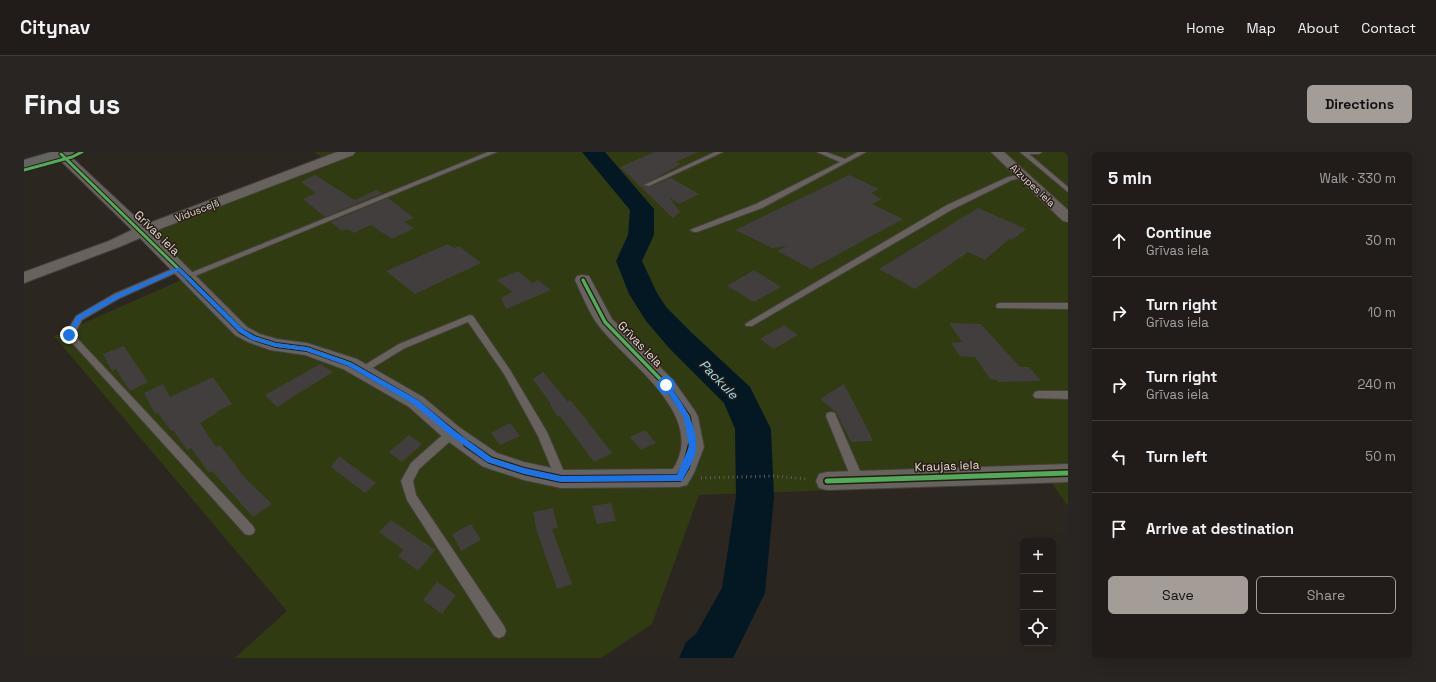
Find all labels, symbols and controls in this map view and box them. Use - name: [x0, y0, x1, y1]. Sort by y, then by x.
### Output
- text: Citynav: [20, 15, 90, 40]
- text: Home: [1186, 19, 1224, 37]
- text: Map: [1246, 19, 1276, 37]
- text: About: [1298, 19, 1339, 37]
- text: Contact: [1361, 19, 1416, 37]
- button: Directions: [1307, 85, 1412, 123]
- text: Find us: [24, 86, 121, 122]
- street label: Aizupes iela: [1007, 161, 1058, 210]
- text: 5 min: [1108, 167, 1152, 189]
- text: Walk · 330 m: [1319, 170, 1396, 187]
- street label: Vidusceļš: [173, 196, 221, 225]
- street label: Grīvas iela: [131, 207, 183, 259]
- text: Continue: [1146, 223, 1212, 242]
- icon: ahead: [1108, 230, 1130, 252]
- text: 30 m: [1365, 232, 1396, 249]
- text: Grīvas iela: [1146, 242, 1209, 259]
- text: Turn right: [1146, 295, 1217, 314]
- icon: right: [1108, 302, 1130, 324]
- text: 10 m: [1368, 304, 1396, 321]
- text: Grīvas iela: [1146, 314, 1209, 331]
- street label: Grīvas iela: [614, 318, 666, 370]
- route end: [60, 326, 78, 344]
- water label: Packule: [696, 356, 743, 404]
- text: Turn right: [1146, 367, 1217, 386]
- icon: right: [1108, 374, 1130, 396]
- route start: [657, 376, 675, 394]
- text: 240 m: [1358, 376, 1396, 393]
- text: Grīvas iela: [1146, 386, 1209, 403]
- icon: left: [1108, 446, 1130, 468]
- text: Turn left: [1146, 447, 1208, 466]
- text: 50 m: [1365, 448, 1396, 465]
- street label: Kraujas iela: [914, 457, 980, 475]
- icon: arrive: [1108, 518, 1130, 540]
- text: Arrive at destination: [1146, 519, 1294, 538]
- map controls: [1020, 538, 1056, 646]
- button: +: [1020, 538, 1056, 574]
- button: −: [1020, 574, 1056, 610]
- button: Save: [1108, 576, 1248, 614]
- button: Share: [1256, 576, 1396, 614]
- button: locate: [1020, 610, 1056, 646]

